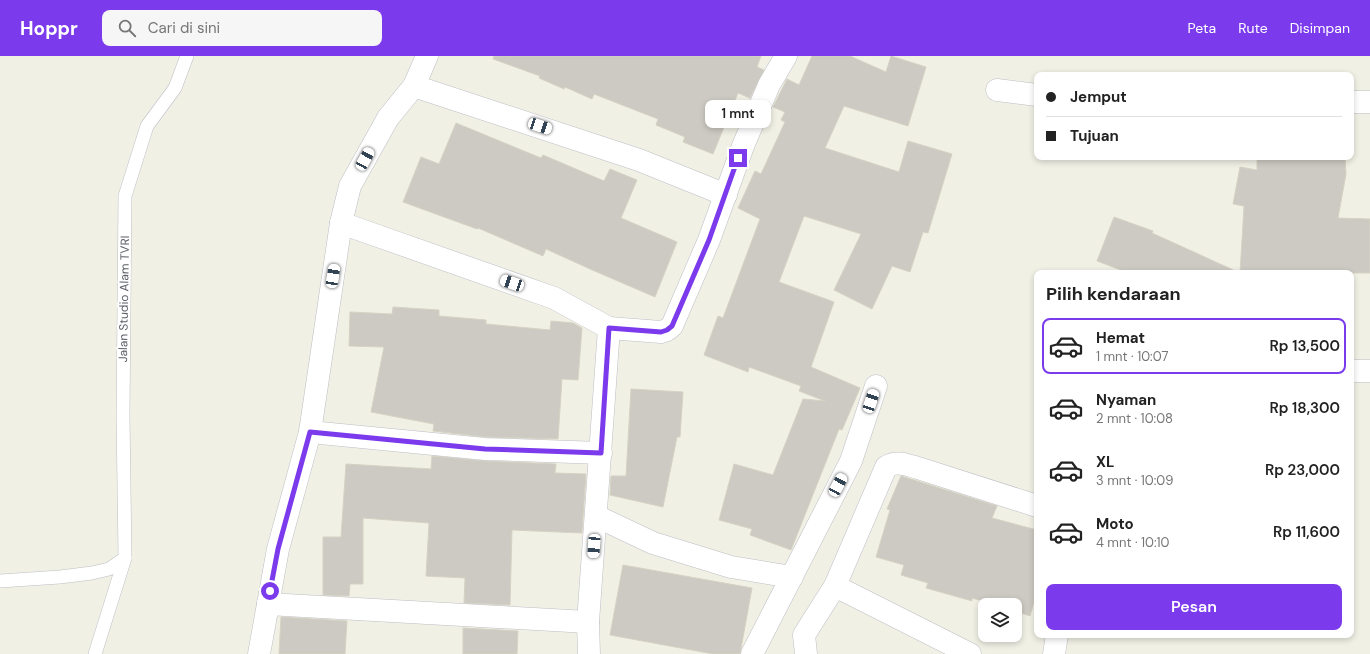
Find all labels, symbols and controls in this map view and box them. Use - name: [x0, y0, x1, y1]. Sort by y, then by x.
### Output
- search box: [102, 10, 382, 46]
- text: Hoppr: [20, 16, 78, 41]
- icon: search: [116, 17, 138, 39]
- text: Cari di sini: [148, 18, 220, 38]
- text: Peta: [1188, 19, 1216, 37]
- text: Rute: [1238, 19, 1268, 37]
- text: Disimpan: [1290, 19, 1350, 37]
- text: Jemput: [1070, 87, 1127, 107]
- callout: 1 mnt: [705, 100, 771, 128]
- text: 1 mnt: [721, 105, 755, 122]
- car: [527, 117, 553, 135]
- text: Tujuan: [1070, 126, 1119, 146]
- car: [354, 146, 376, 172]
- route end: [729, 149, 747, 167]
- street label: Jalan Studio Alam TVRI: [115, 235, 133, 363]
- car: [325, 263, 341, 289]
- car: [499, 273, 525, 293]
- text: Pilih kendaraan: [1046, 282, 1181, 306]
- icon: car: [1048, 328, 1084, 364]
- text: Hemat: [1096, 328, 1145, 348]
- text: Rp 13,500: [1270, 336, 1340, 356]
- text: 1 mnt · 10:07: [1096, 348, 1168, 365]
- car: [862, 388, 880, 414]
- icon: car: [1048, 390, 1084, 426]
- text: Nyaman: [1096, 390, 1156, 410]
- text: Rp 18,300: [1269, 398, 1340, 418]
- text: 2 mnt · 10:08: [1096, 410, 1173, 427]
- icon: car: [1048, 452, 1084, 488]
- text: XL: [1096, 452, 1114, 472]
- text: Rp 23,000: [1265, 460, 1340, 480]
- car: [827, 472, 849, 498]
- text: 3 mnt · 10:09: [1096, 472, 1173, 489]
- icon: car: [1048, 514, 1084, 550]
- text: Moto: [1096, 514, 1134, 534]
- text: Rp 11,600: [1273, 522, 1340, 542]
- car: [587, 534, 601, 558]
- text: 4 mnt · 10:10: [1096, 534, 1170, 551]
- route start: [261, 582, 279, 600]
- button: Pesan: [1046, 584, 1342, 630]
- map controls: [978, 598, 1022, 642]
- button: layers: [978, 598, 1022, 642]

